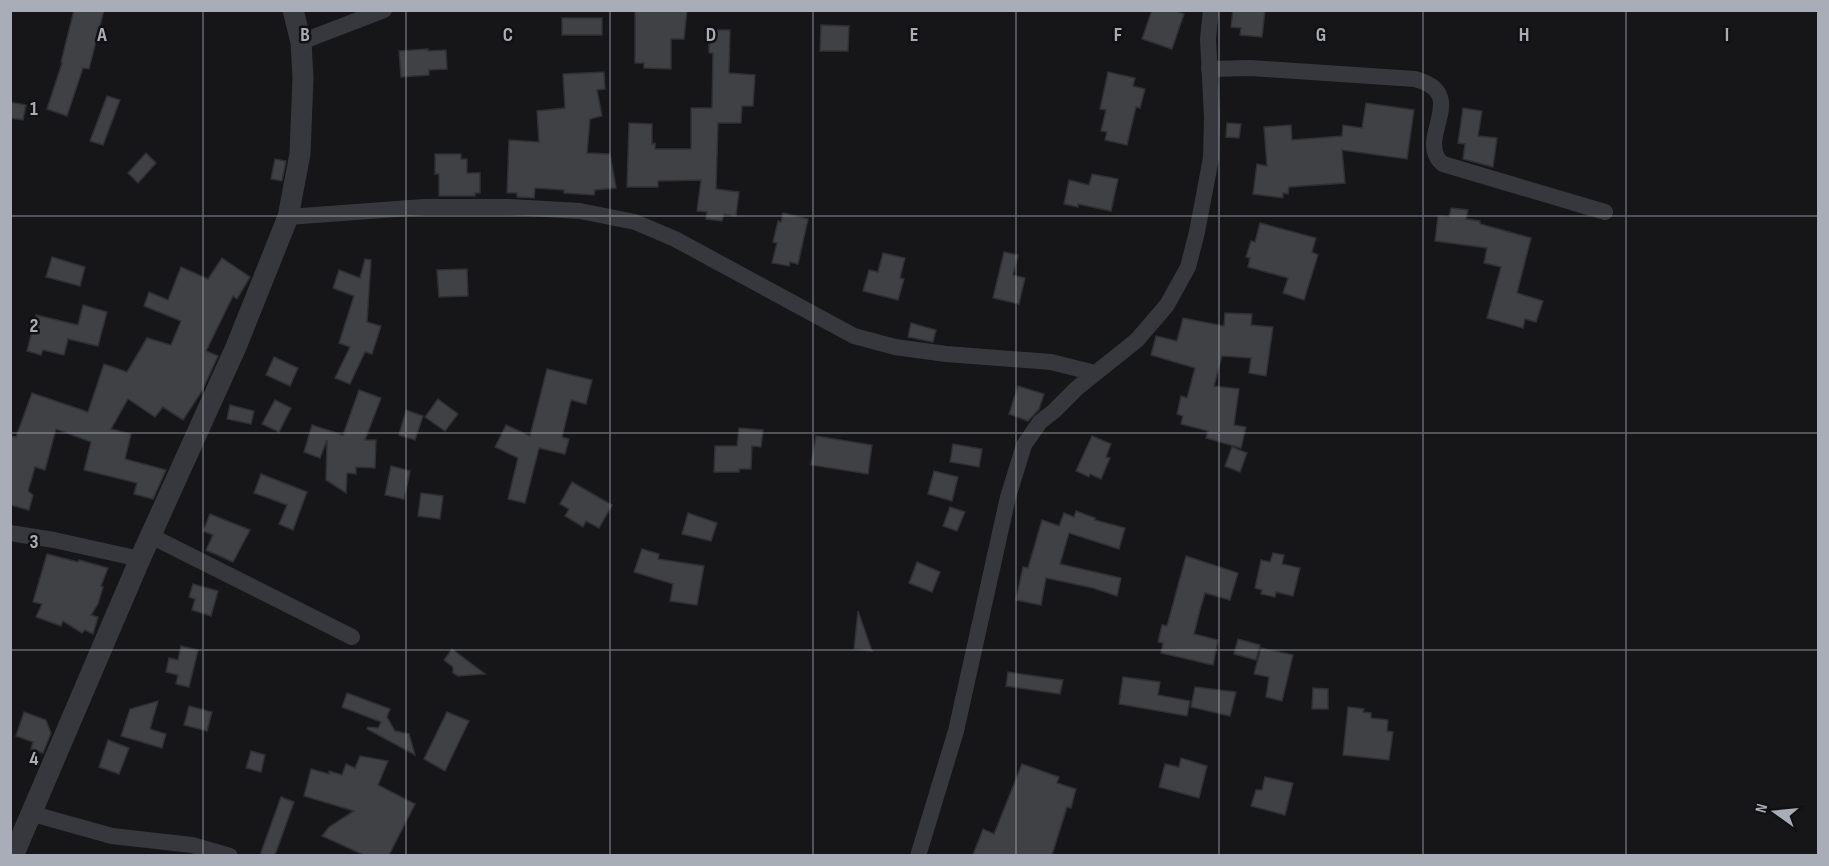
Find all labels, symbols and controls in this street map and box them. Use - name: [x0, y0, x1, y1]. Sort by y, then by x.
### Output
- text: A: [96, 23, 107, 47]
- text: B: [300, 23, 310, 47]
- text: C: [503, 23, 513, 47]
- text: D: [706, 23, 716, 47]
- text: E: [910, 23, 918, 47]
- text: F: [1114, 23, 1122, 47]
- text: G: [1316, 23, 1326, 47]
- text: H: [1519, 23, 1529, 47]
- text: I: [1725, 23, 1729, 47]
- text: 1: [30, 97, 38, 121]
- text: 2: [30, 314, 38, 338]
- text: 3: [30, 530, 39, 554]
- text: 4: [29, 747, 39, 771]
- north arrow: [1745, 782, 1805, 842]
- text: N: [1752, 802, 1772, 815]

